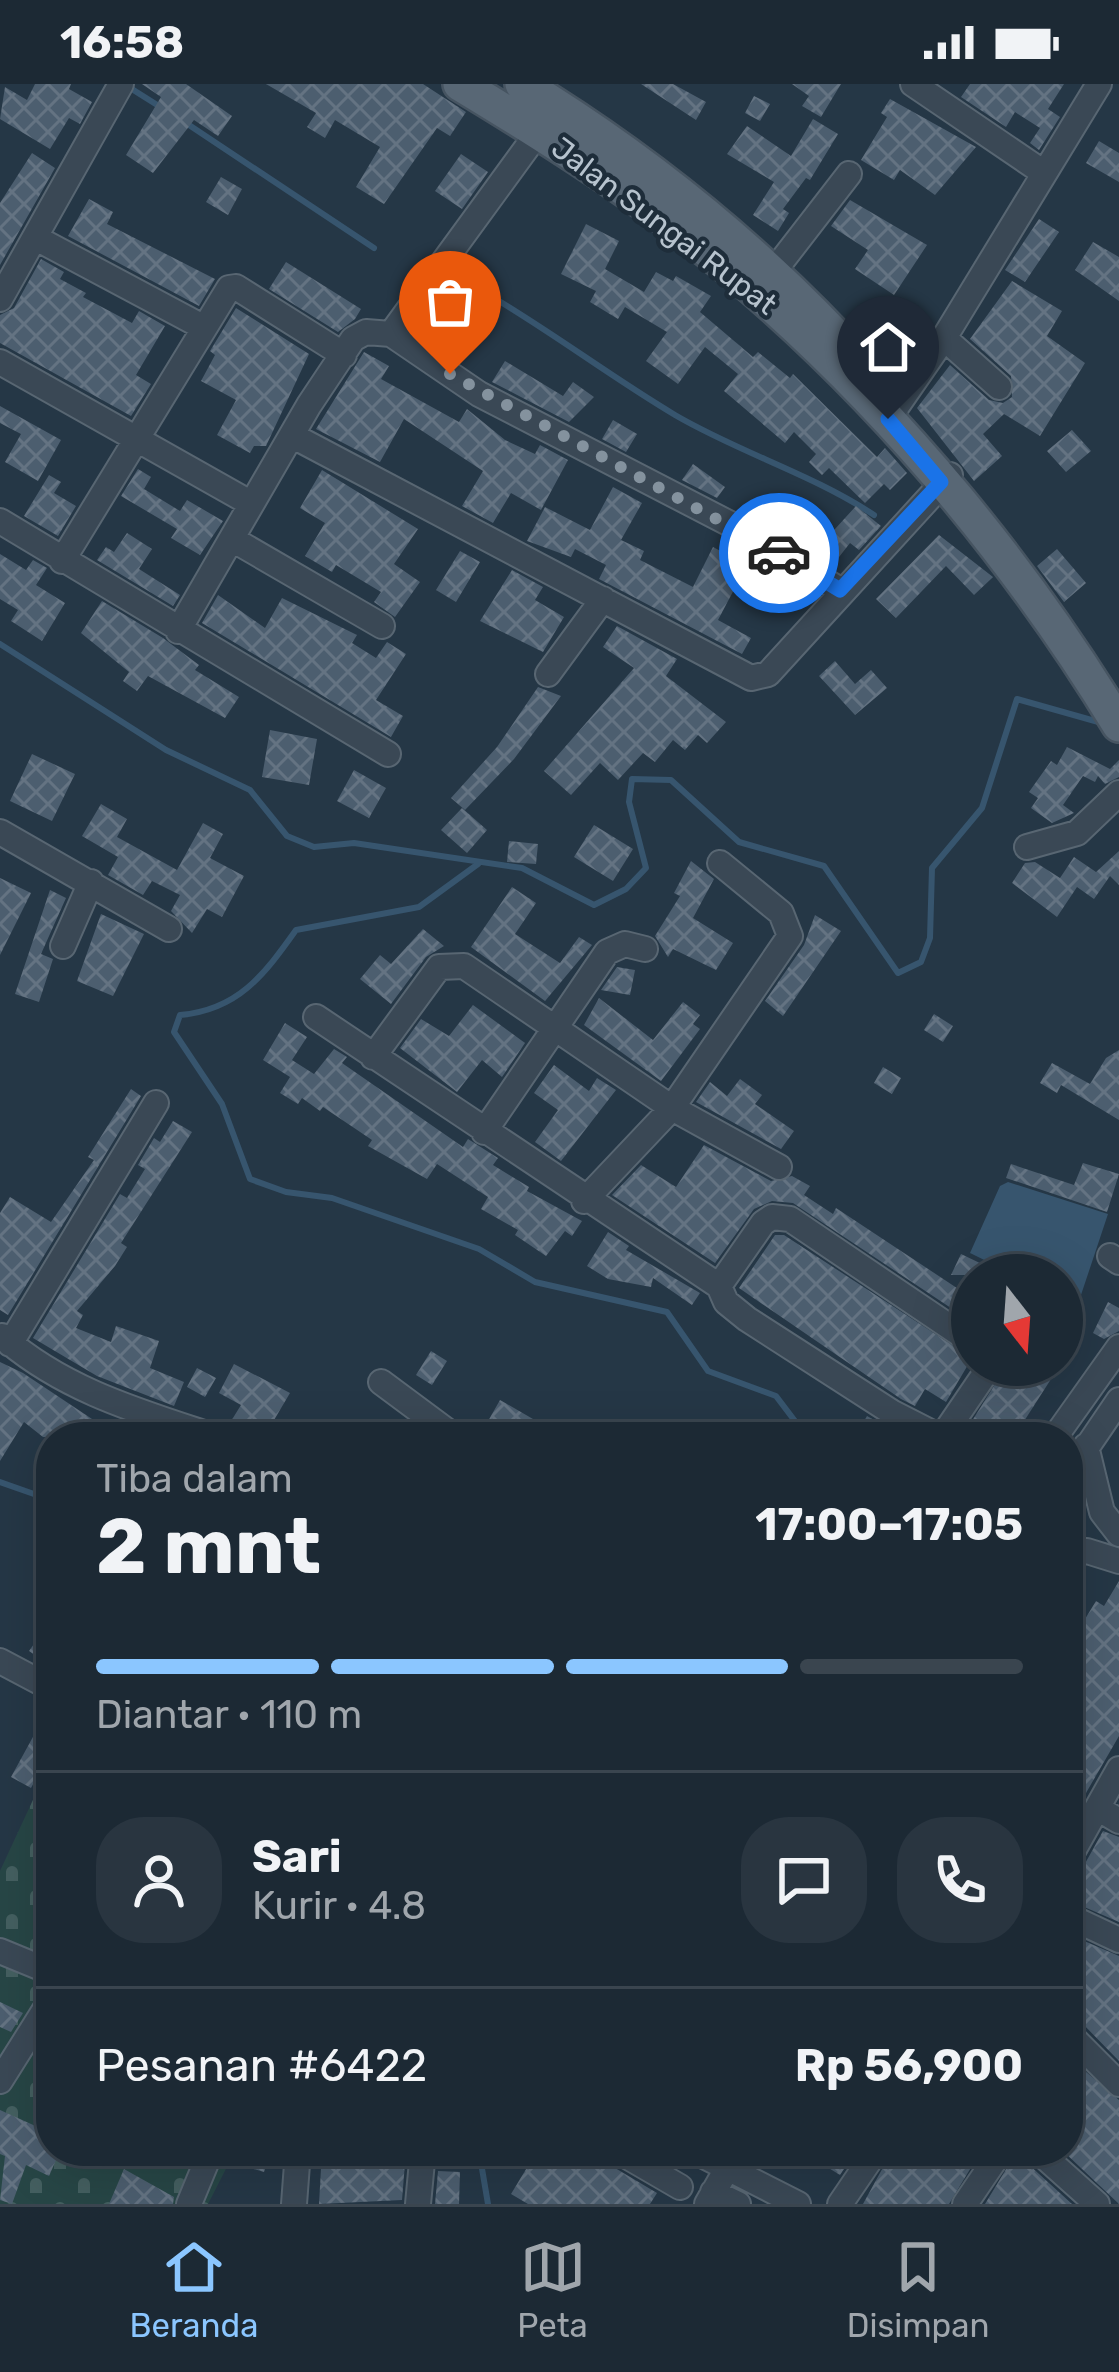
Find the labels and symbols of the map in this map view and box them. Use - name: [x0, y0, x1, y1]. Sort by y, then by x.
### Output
- street label: Jalan Sungai Rupat: [544, 130, 784, 323]
- pin: [399, 251, 501, 374]
- pin: [837, 296, 939, 419]
- courier: [719, 493, 839, 613]
- north arrow: [951, 1254, 1083, 1386]

